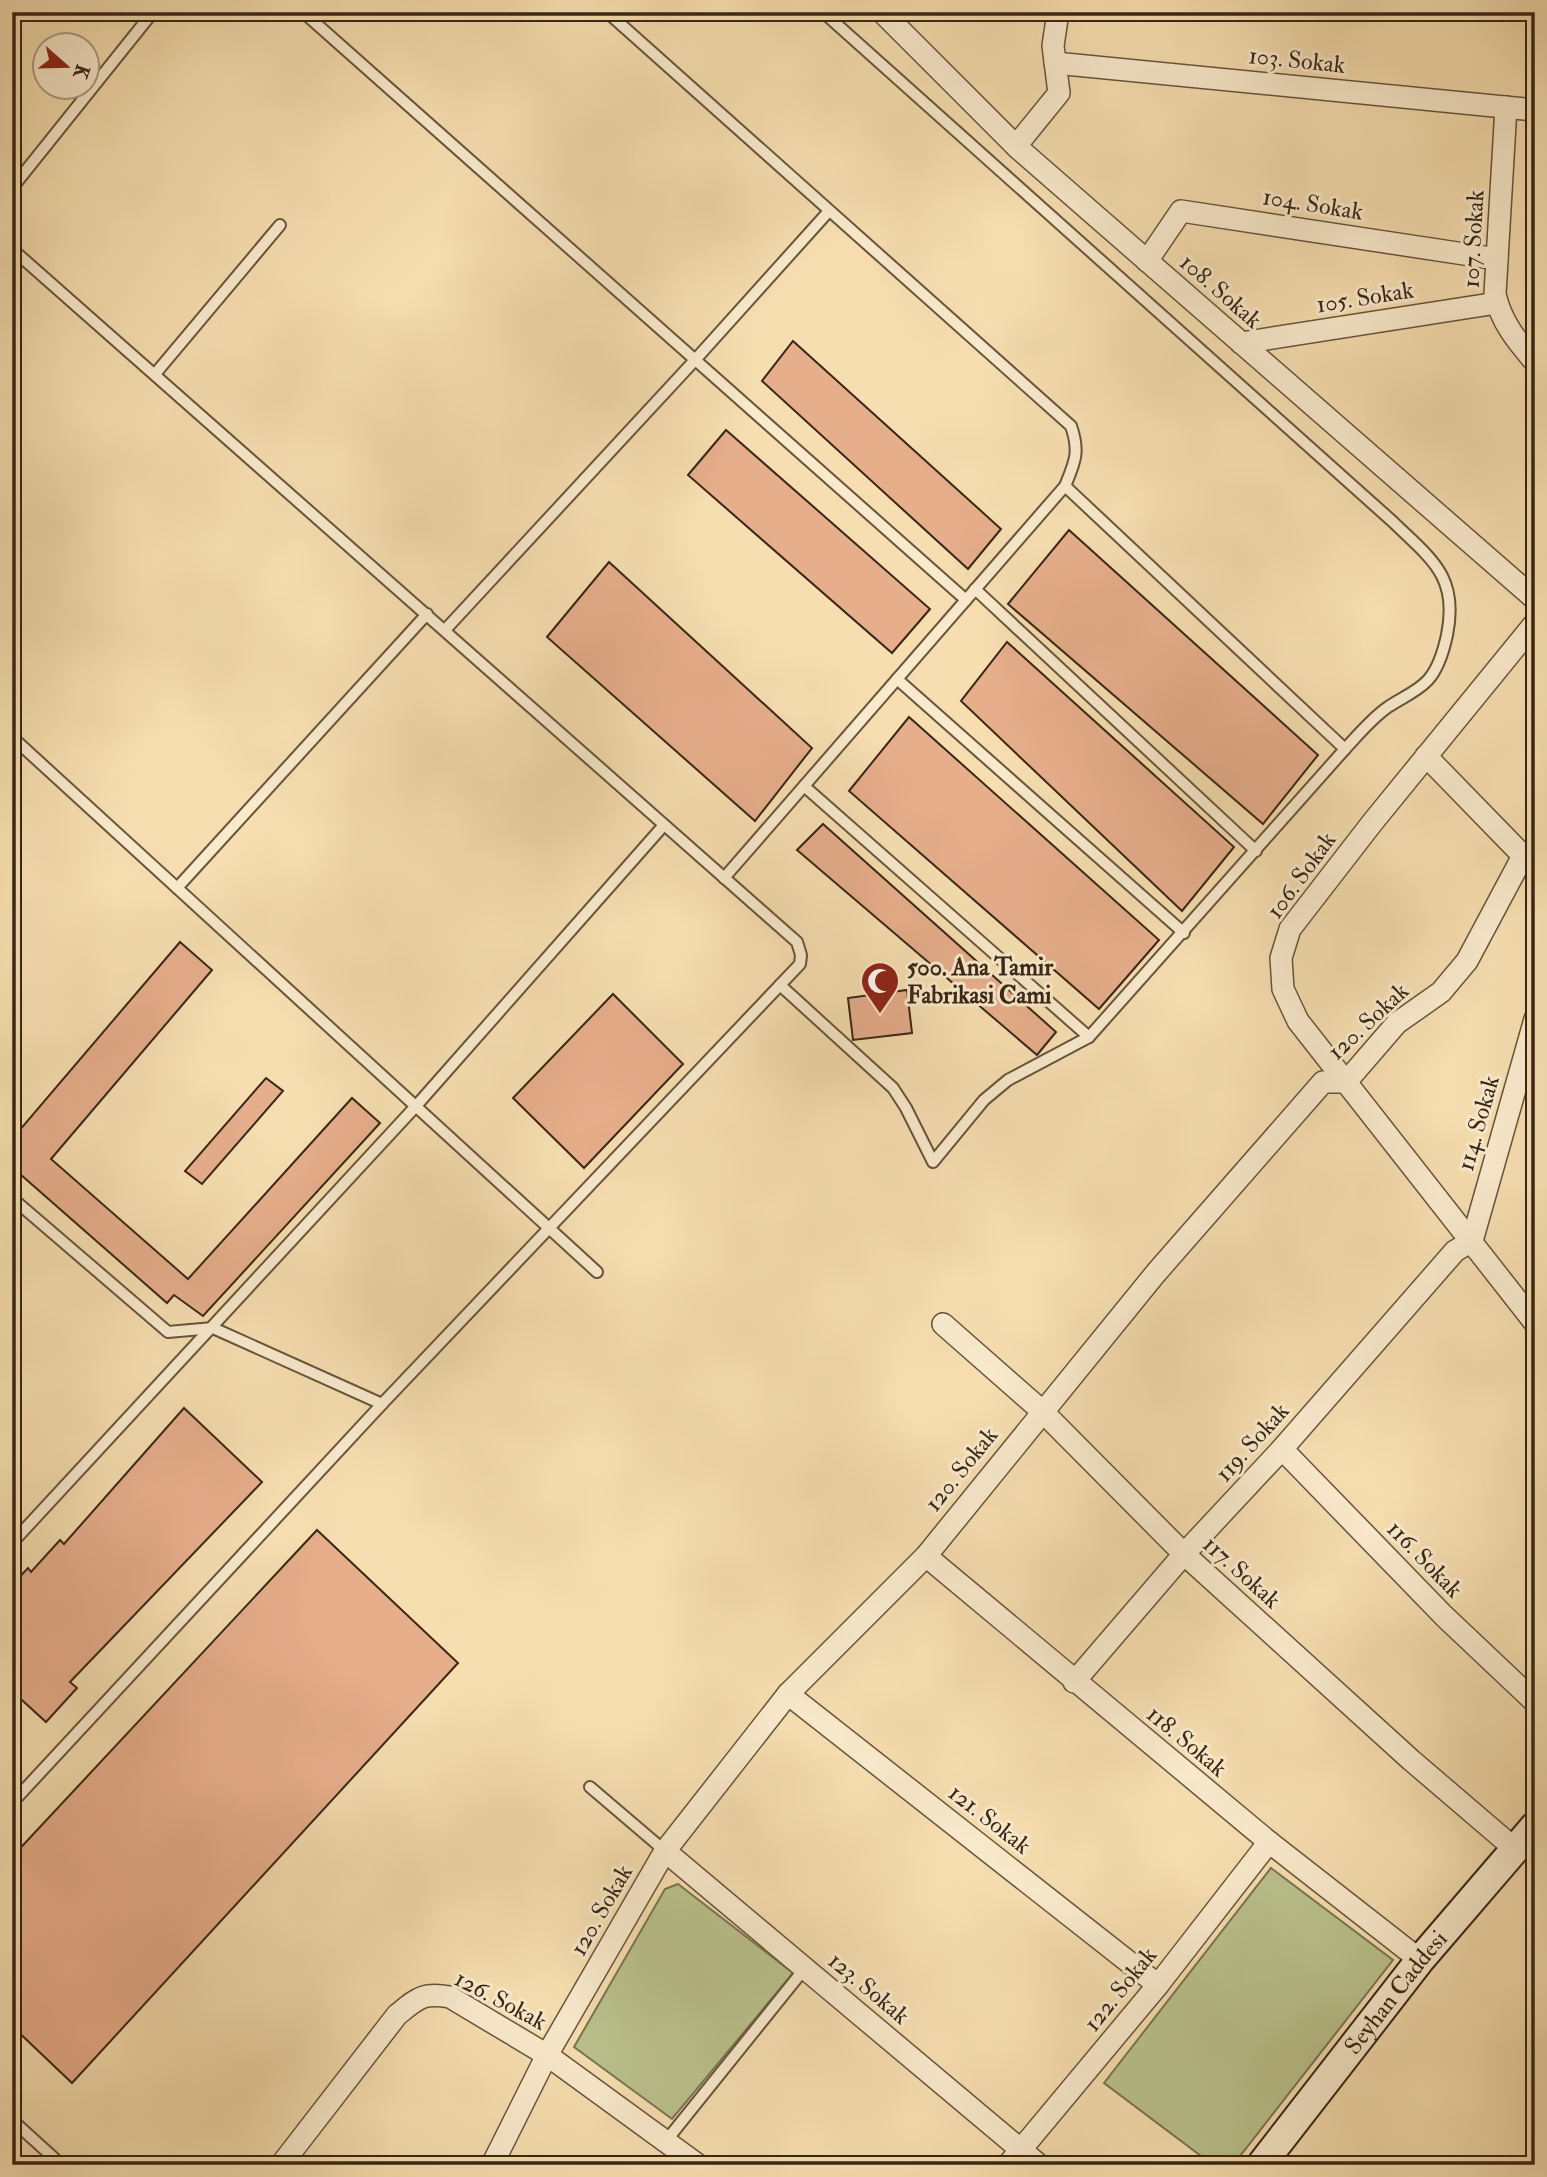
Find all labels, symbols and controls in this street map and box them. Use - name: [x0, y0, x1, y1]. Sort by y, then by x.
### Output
- north arrow: [32, 32, 102, 102]
- street label: 103. Sokak: [1247, 40, 1347, 81]
- text: K: [67, 61, 95, 82]
- street label: 104. Sokak: [1260, 181, 1366, 228]
- street label: 107. Sokak: [1455, 189, 1492, 289]
- street label: 108. Sokak: [1173, 247, 1269, 336]
- street label: 105. Sokak: [1314, 274, 1416, 320]
- street label: 106. Sokak: [1259, 825, 1344, 925]
- place label: 500. Ana Tamir Fabrikasi Cami: [907, 952, 1054, 1011]
- mosque icon: 500. Ana Tamir Fabrikasi Cami: [859, 960, 901, 1015]
- street label: 120. Sokak: [1321, 976, 1416, 1067]
- street label: 114. Sokak: [1450, 1071, 1507, 1174]
- street label: 119. Sokak: [1209, 1396, 1297, 1489]
- street label: 120. Sokak: [918, 1420, 1005, 1518]
- street label: 116. Sokak: [1380, 1514, 1470, 1605]
- street label: 117. Sokak: [1196, 1529, 1288, 1616]
- street label: 118. Sokak: [1140, 1699, 1234, 1784]
- street label: 121. Sokak: [942, 1777, 1038, 1862]
- street label: 120. Sokak: [563, 1859, 640, 1961]
- street label: Seyhan Caddesi: [1338, 1924, 1454, 2061]
- street label: 122. Sokak: [1077, 1940, 1164, 2038]
- street label: 123. Sokak: [822, 1945, 916, 2032]
- street label: 126. Sokak: [449, 1963, 553, 2038]

